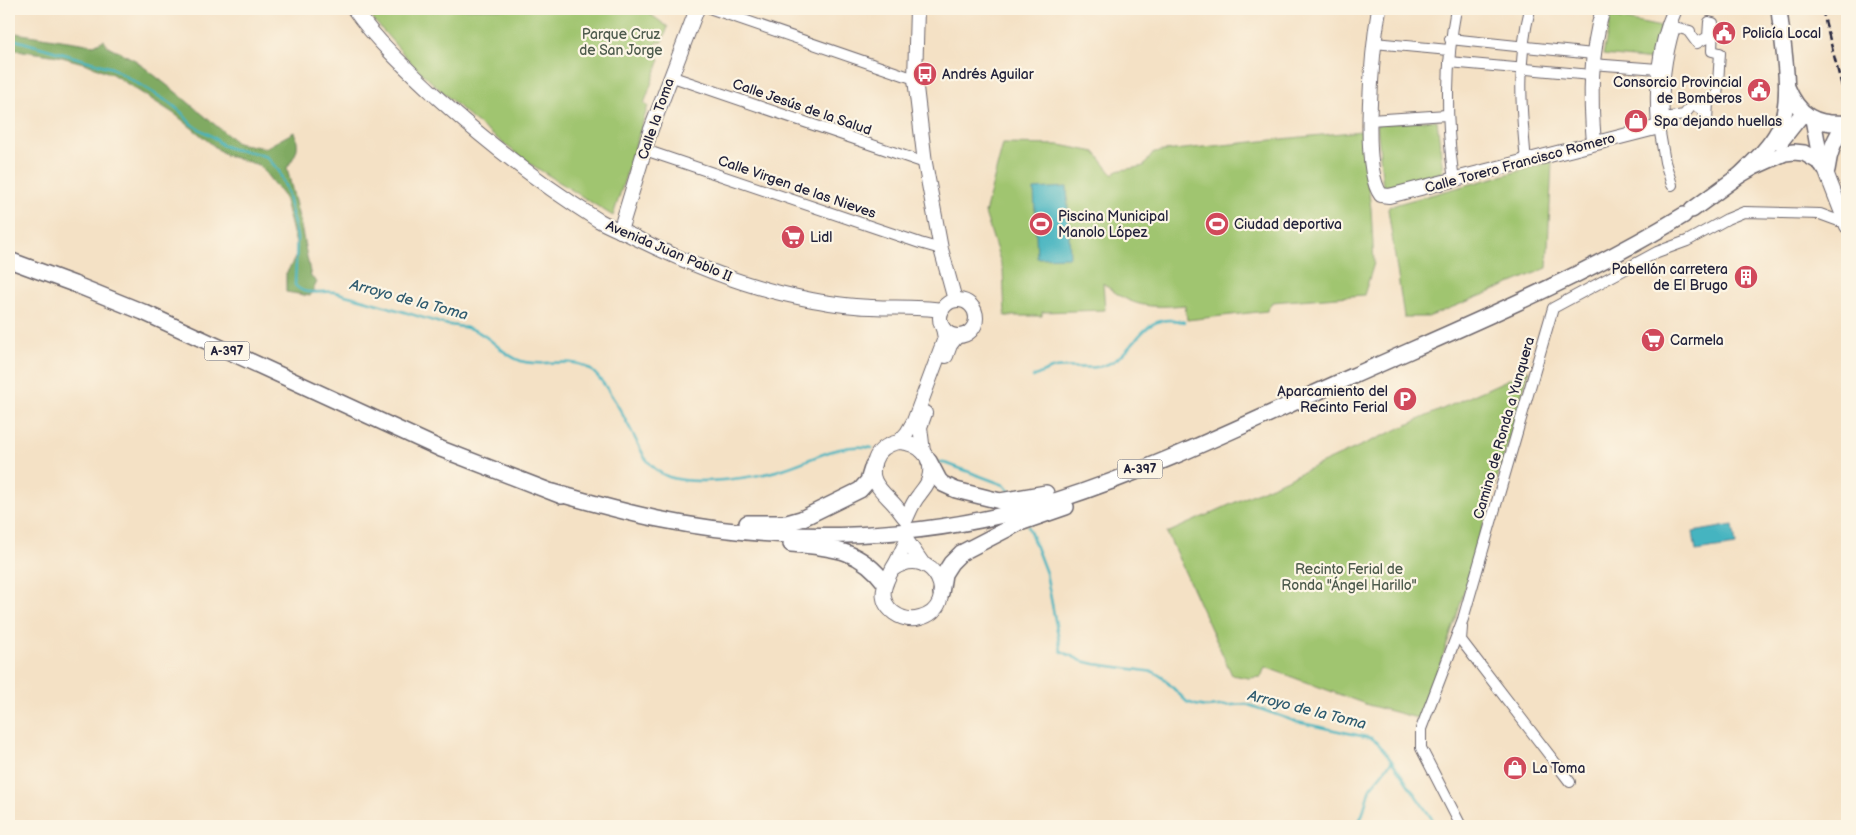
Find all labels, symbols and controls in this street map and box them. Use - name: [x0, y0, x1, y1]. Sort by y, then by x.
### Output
- public building icon: Policía Local: [1711, 20, 1737, 46]
- place label: Policía Local: [1742, 25, 1821, 42]
- park label: Parque Cruz de San Jorge: [579, 26, 663, 59]
- bus stop icon: Andrés Aguilar: [912, 61, 938, 87]
- place label: Andrés Aguilar: [942, 66, 1035, 83]
- place label: Consorcio Provincial de Bomberos: [1613, 74, 1742, 107]
- street label: Calle Jesús de la Salud: [730, 75, 874, 139]
- street label: Calle la Toma: [634, 76, 678, 162]
- public building icon: Consorcio Provincial de Bomberos: [1746, 77, 1772, 103]
- shop icon: Spa dejando huellas: [1623, 108, 1649, 134]
- place label: Spa dejando huellas: [1654, 113, 1782, 130]
- street label: Calle Torero Francisco Romero: [1423, 129, 1617, 197]
- street label: Calle Virgen de las Nieves: [716, 152, 878, 222]
- place label: Piscina Municipal Manolo López: [1058, 208, 1168, 241]
- sports icon: Piscina Municipal Manolo López: [1028, 211, 1054, 237]
- sports icon: Ciudad deportiva: [1204, 211, 1230, 237]
- place label: Ciudad deportiva: [1234, 216, 1342, 233]
- street label: Avenida Juan Pablo II: [603, 217, 735, 285]
- supermarket icon: Lidl: [780, 224, 806, 250]
- place label: Lidl: [810, 229, 832, 246]
- place label: Pabellón carretera de El Brugo: [1611, 261, 1728, 294]
- building icon: Pabellón carretera de El Brugo: [1733, 264, 1759, 290]
- water label: Arroyo de la Toma: [347, 275, 470, 325]
- supermarket icon: Carmela: [1640, 327, 1666, 353]
- place label: Carmela: [1670, 332, 1724, 349]
- street label: Camino de Ronda a Yunquera: [1470, 335, 1538, 521]
- road number: A-397: [204, 342, 250, 361]
- place label: Aparcamiento del Recinto Ferial: [1277, 383, 1388, 416]
- parking icon: Aparcamiento del Recinto Ferial: [1392, 386, 1418, 412]
- road number: A-397: [1118, 459, 1162, 478]
- park label: Recinto Ferial de Ronda "Ángel Harillo": [1281, 561, 1417, 594]
- water label: Arroyo de la Toma: [1245, 686, 1368, 734]
- shop icon: La Toma: [1502, 755, 1528, 781]
- place label: La Toma: [1532, 760, 1585, 777]

